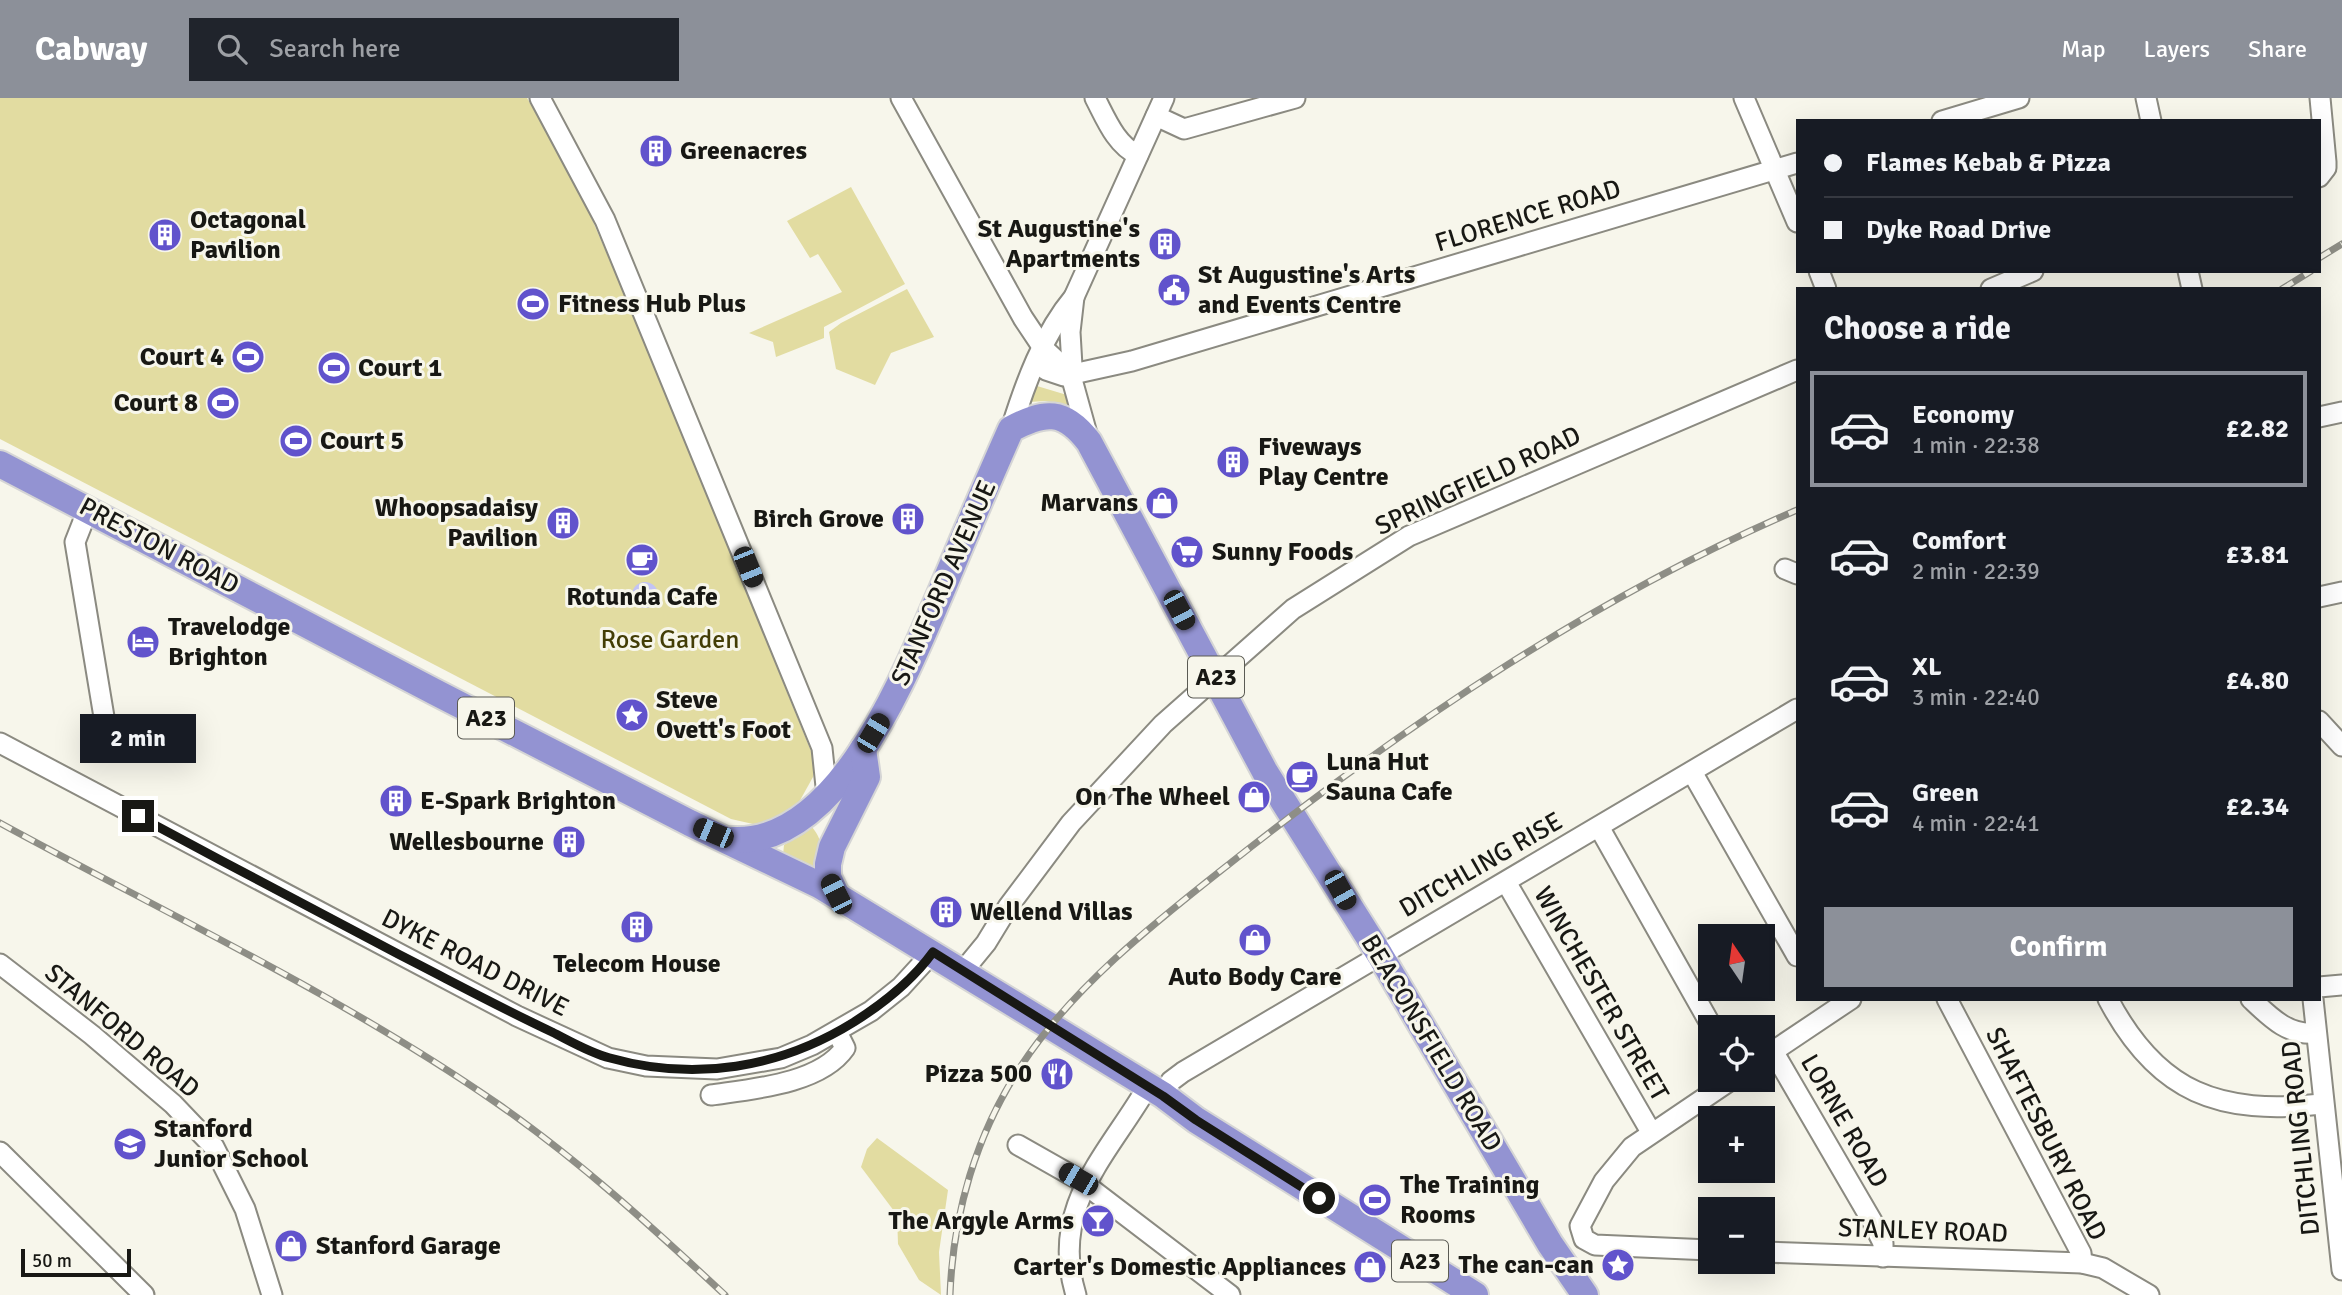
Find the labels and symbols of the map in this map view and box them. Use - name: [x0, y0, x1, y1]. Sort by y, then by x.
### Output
- building icon: Greenacres: [637, 132, 675, 170]
- place label: Greenacres: [680, 135, 807, 167]
- street label: FLORENCE ROAD: [1431, 173, 1625, 259]
- place label: Octagonal Pavilion: [190, 204, 306, 266]
- place label: St Augustine's Apartments: [978, 213, 1140, 275]
- building icon: Octagonal Pavilion: [146, 216, 184, 254]
- building icon: St Augustine's Apartments: [1146, 225, 1184, 263]
- place label: St Augustine's Arts and Events Centre: [1198, 259, 1415, 321]
- public building icon: St Augustine's Arts and Events Centre: [1155, 271, 1193, 309]
- sports icon: Fitness Hub Plus: [514, 285, 552, 323]
- place label: Fitness Hub Plus: [558, 288, 746, 320]
- sports icon: Court 4: [229, 338, 267, 376]
- place label: Court 4: [140, 341, 224, 373]
- sports icon: Court 1: [315, 349, 353, 387]
- place label: Court 1: [358, 352, 442, 384]
- sports icon: Court 8: [204, 384, 242, 422]
- place label: Court 8: [114, 387, 198, 419]
- street label: SPRINGFIELD ROAD: [1370, 419, 1586, 543]
- sports icon: Court 5: [277, 422, 315, 460]
- place label: Court 5: [320, 425, 404, 457]
- place label: Fiveways Play Centre: [1258, 431, 1389, 493]
- building icon: Fiveways Play Centre: [1214, 443, 1252, 481]
- street label: STANFORD AVENUE: [884, 475, 1004, 691]
- shop icon: Marvans: [1143, 484, 1181, 522]
- place label: Marvans: [1040, 487, 1138, 519]
- street label: PRESTON ROAD: [74, 491, 244, 601]
- place label: Whoopsadaisy Pavilion: [375, 492, 538, 554]
- building icon: Birch Grove: [889, 500, 927, 538]
- place label: Birch Grove: [753, 503, 884, 535]
- building icon: Whoopsadaisy Pavilion: [544, 504, 582, 542]
- supermarket icon: Sunny Foods: [1168, 533, 1206, 571]
- place label: Sunny Foods: [1212, 536, 1353, 568]
- cafe icon: Rotunda Cafe: [623, 541, 661, 579]
- car: [731, 544, 766, 590]
- place label: Rotunda Cafe: [566, 581, 718, 613]
- car: [1160, 587, 1199, 633]
- place label: Travelodge Brighton: [168, 611, 291, 673]
- hotel icon: Travelodge Brighton: [124, 623, 162, 661]
- park label: Rose Garden: [600, 624, 740, 656]
- road number: A23: [1188, 656, 1244, 698]
- place label: Steve Ovett's Foot: [656, 684, 791, 746]
- place icon: Steve Ovett's Foot: [613, 696, 651, 734]
- road number: A23: [458, 698, 514, 738]
- car: [854, 710, 893, 756]
- callout: 2 min: [80, 714, 196, 764]
- place label: Luna Hut Sauna Cafe: [1326, 746, 1453, 808]
- cafe icon: Luna Hut Sauna Cafe: [1283, 758, 1321, 796]
- shop icon: On The Wheel: [1235, 778, 1273, 816]
- place label: On The Wheel: [1075, 781, 1230, 813]
- building icon: E-Spark Brighton: [377, 782, 415, 820]
- place label: E-Spark Brighton: [420, 785, 616, 817]
- route end: [122, 800, 154, 832]
- street label: DITCHLING RISE: [1394, 805, 1568, 925]
- car: [690, 815, 737, 851]
- building icon: Wellesbourne: [550, 823, 588, 861]
- place label: Wellesbourne: [389, 826, 544, 858]
- car: [1321, 867, 1360, 913]
- car: [818, 871, 855, 917]
- street label: WINCHESTER STREET: [1527, 881, 1676, 1107]
- building icon: Wellend Villas: [927, 893, 965, 931]
- place label: Wellend Villas: [970, 896, 1133, 928]
- street label: DYKE ROAD DRIVE: [376, 902, 574, 1024]
- building icon: Telecom House: [618, 908, 656, 946]
- shop icon: Auto Body Care: [1236, 921, 1274, 959]
- north arrow: [1698, 924, 1774, 1001]
- street label: BEACONSFIELD ROAD: [1354, 929, 1508, 1157]
- place label: Telecom House: [553, 948, 721, 980]
- street label: STANFORD ROAD: [38, 957, 206, 1105]
- place label: Auto Body Care: [1168, 961, 1342, 993]
- street label: SHAFTESBURY ROAD: [1978, 1022, 2114, 1246]
- street label: DITCHLING ROAD: [2275, 1039, 2327, 1237]
- street label: LORNE ROAD: [1793, 1049, 1895, 1193]
- restaurant icon: Pizza 500: [1038, 1055, 1076, 1093]
- place label: Pizza 500: [924, 1058, 1032, 1090]
- place label: Stanford Junior School: [154, 1113, 308, 1175]
- school or university icon: Stanford Junior School: [111, 1125, 149, 1163]
- car: [1055, 1159, 1102, 1199]
- place label: The Training Rooms: [1400, 1169, 1540, 1231]
- sports icon: The Training Rooms: [1356, 1181, 1394, 1219]
- route start: [1303, 1182, 1335, 1214]
- bar icon: The Argyle Arms: [1079, 1202, 1117, 1240]
- place label: The Argyle Arms: [889, 1205, 1074, 1237]
- street label: STANLEY ROAD: [1837, 1212, 2009, 1250]
- shop icon: Stanford Garage: [272, 1227, 310, 1265]
- place label: Stanford Garage: [316, 1230, 501, 1262]
- road number: A23: [1392, 1240, 1448, 1282]
- scale bar: [21, 1246, 131, 1278]
- place icon: The can-can: [1599, 1246, 1637, 1284]
- shop icon: Carter's Domestic Appliances: [1351, 1248, 1389, 1286]
- place label: The can-can: [1458, 1249, 1594, 1281]
- place label: Carter's Domestic Appliances: [1013, 1251, 1346, 1283]

